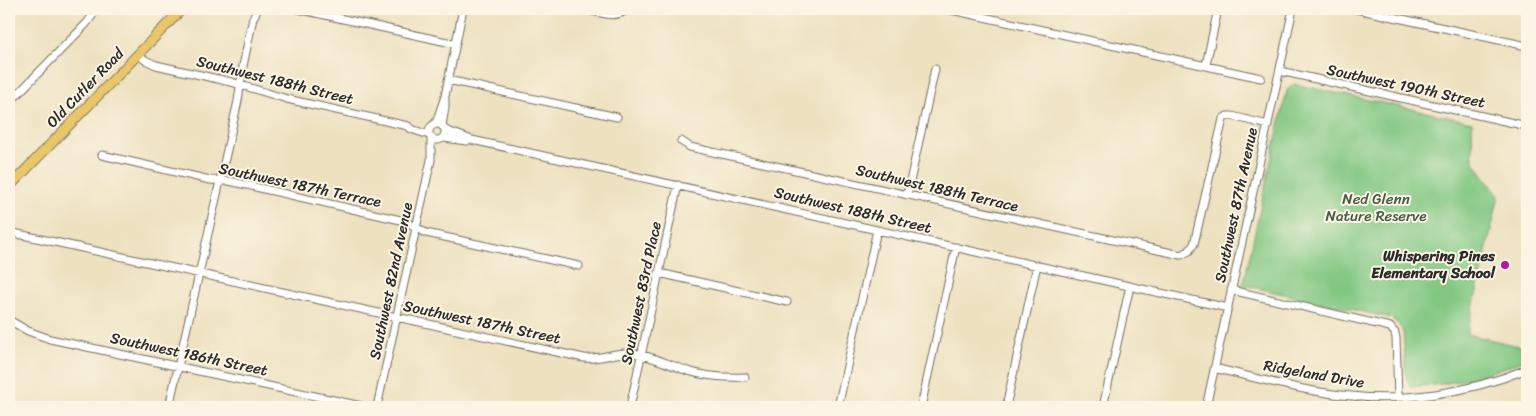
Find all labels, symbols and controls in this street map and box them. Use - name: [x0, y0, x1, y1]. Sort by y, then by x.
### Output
- street label: Old Cutler Road: [40, 41, 131, 134]
- street label: Southwest 188th Street: [194, 48, 357, 112]
- street label: Southwest 190th Street: [1324, 56, 1488, 116]
- street label: Southwest 87th Avenue: [1207, 125, 1265, 285]
- street label: Southwest 187th Terrace: [216, 155, 384, 215]
- street label: Southwest 188th Terrace: [853, 157, 1021, 219]
- street label: Southwest 188th Street: [772, 179, 935, 241]
- park label: Ned Glenn Nature Reserve: [1326, 186, 1426, 229]
- street label: Southwest 82nd Avenue: [362, 200, 420, 362]
- street label: Southwest 83rd Place: [613, 219, 669, 367]
- place label: Whispering Pines Elementary School: [1371, 243, 1496, 286]
- marker: Whispering Pines Elementary School: [1499, 259, 1511, 271]
- street label: Southwest 187th Street: [401, 293, 564, 351]
- street label: Southwest 186th Street: [108, 325, 271, 383]
- street label: Ridgeland Drive: [1261, 352, 1367, 396]

